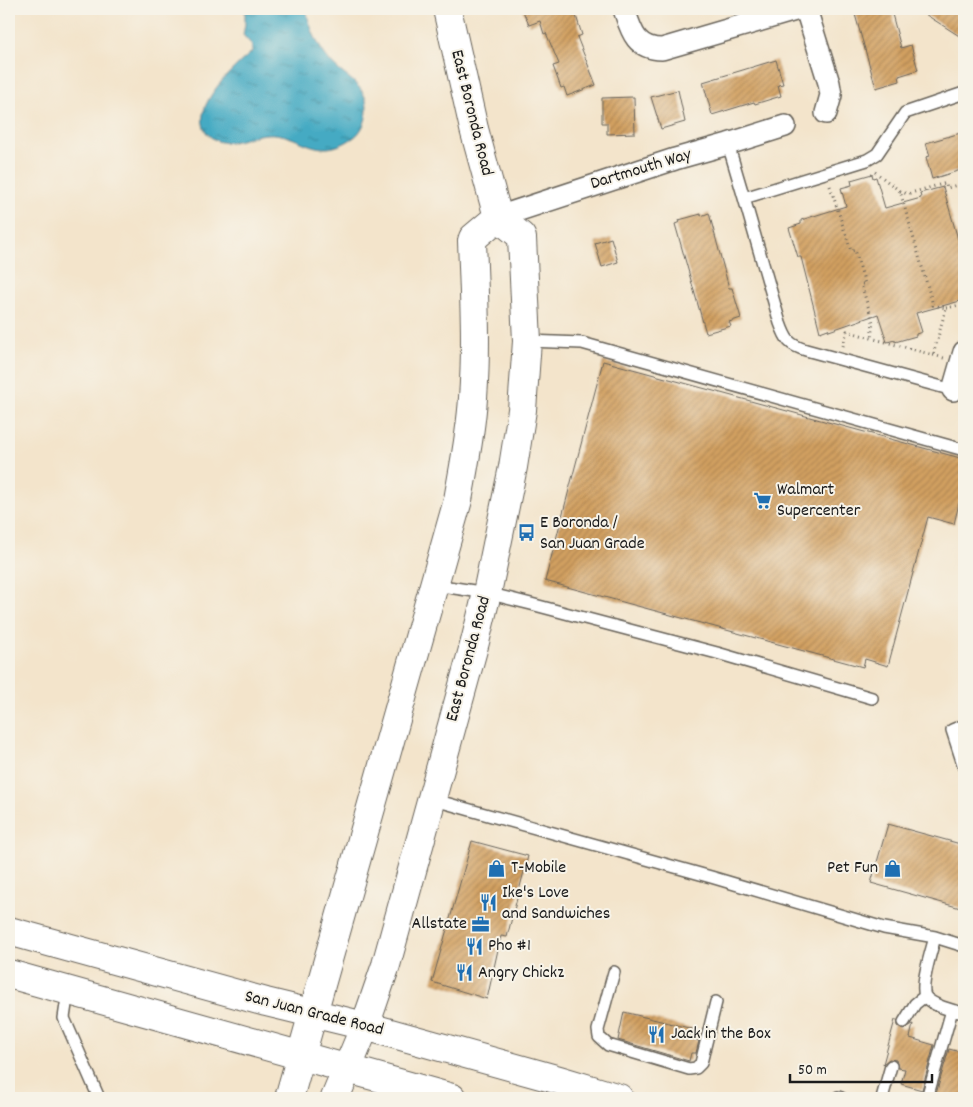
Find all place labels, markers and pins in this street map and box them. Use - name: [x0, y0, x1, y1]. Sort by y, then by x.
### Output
- place label: Walmart Supercenter: [777, 478, 861, 524]
- supermarket icon: Walmart Supercenter: [753, 490, 773, 510]
- place label: E Boronda / San Juan Grade: [540, 511, 645, 557]
- bus stop icon: E Boronda / San Juan Grade: [516, 523, 536, 543]
- place label: T-Mobile: [511, 856, 566, 881]
- place label: Pet Fun: [827, 856, 878, 881]
- shop icon: T-Mobile: [487, 858, 507, 878]
- shop icon: Pet Fun: [882, 858, 902, 878]
- place label: Ike's Love and Sandwiches: [502, 881, 610, 927]
- restaurant icon: Ike's Love and Sandwiches: [478, 893, 498, 913]
- place label: Allstate: [411, 912, 467, 937]
- office icon: Allstate: [471, 914, 491, 934]
- place label: Pho #1: [488, 934, 531, 959]
- restaurant icon: Pho #1: [464, 936, 484, 956]
- place label: Angry Chickz: [478, 961, 564, 986]
- restaurant icon: Angry Chickz: [454, 963, 474, 983]
- place label: Jack in the Box: [671, 1022, 771, 1047]
- restaurant icon: Jack in the Box: [647, 1024, 667, 1044]

